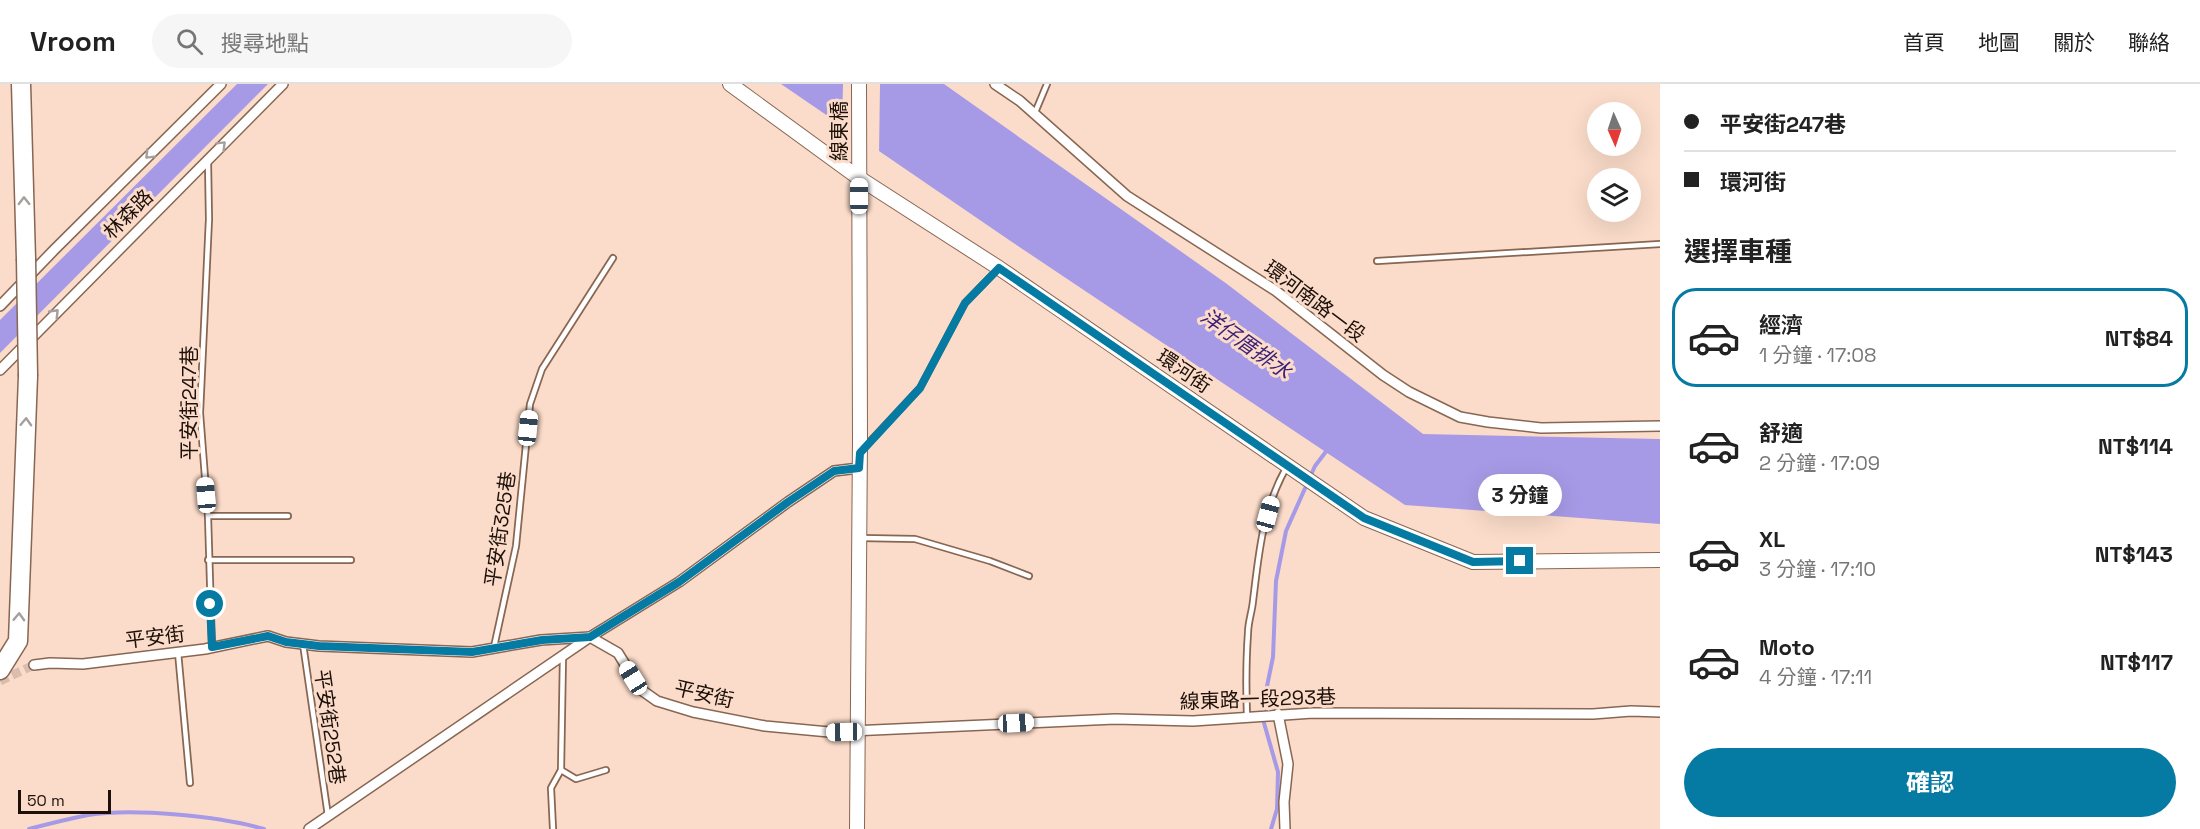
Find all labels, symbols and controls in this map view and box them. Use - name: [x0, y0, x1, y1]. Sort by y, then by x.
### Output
- search box: [152, 14, 572, 68]
- text: Vroom: [30, 23, 116, 59]
- icon: search: [173, 25, 206, 58]
- text: 搜尋地點: [221, 29, 309, 57]
- text: 首頁: [1903, 29, 1945, 56]
- text: 地圖: [1978, 29, 2020, 56]
- text: 關於: [2053, 29, 2095, 56]
- text: 聯絡: [2128, 29, 2170, 56]
- street label: 線東橋: [826, 101, 852, 161]
- north arrow: [1587, 102, 1641, 156]
- map controls: [1587, 102, 1641, 222]
- text: 平安街247巷: [1720, 110, 1846, 138]
- one-way arrow: [215, 141, 226, 152]
- one-way arrow: [146, 147, 157, 158]
- button: layers: [1587, 168, 1641, 222]
- text: 環河街: [1720, 168, 1786, 196]
- car: [850, 178, 868, 214]
- street label: 林森路: [98, 184, 158, 244]
- one-way arrow: [18, 196, 30, 205]
- text: 選擇車種: [1684, 234, 1792, 269]
- street label: 環河南路一段: [1259, 255, 1371, 347]
- water label: 洋仔厝排水: [1196, 302, 1298, 385]
- one-way arrow: [48, 309, 59, 320]
- icon: car: [1687, 311, 1741, 365]
- text: 經濟: [1759, 311, 1803, 339]
- text: NT$84: [2105, 324, 2173, 352]
- text: 1 分鐘 · 17:08: [1759, 342, 1877, 368]
- street label: 環河街: [1152, 343, 1216, 399]
- street label: 平安街247巷: [176, 346, 202, 460]
- car: [517, 409, 539, 447]
- one-way arrow: [20, 417, 33, 426]
- icon: car: [1687, 419, 1741, 473]
- text: 舒適: [1759, 419, 1803, 447]
- text: NT$114: [2098, 432, 2173, 460]
- text: 2 分鐘 · 17:09: [1759, 450, 1880, 476]
- street label: 平安街325巷: [479, 470, 521, 588]
- callout: 3 分鐘: [1478, 474, 1562, 516]
- car: [195, 476, 217, 514]
- text: 3 分鐘: [1491, 482, 1549, 508]
- car: [1255, 494, 1281, 534]
- text: XL: [1759, 525, 1785, 553]
- icon: car: [1687, 527, 1741, 581]
- text: NT$143: [2095, 540, 2173, 568]
- route end: [1506, 547, 1533, 574]
- text: 3 分鐘 · 17:10: [1759, 556, 1876, 582]
- route start: [196, 590, 223, 617]
- one-way arrow: [12, 612, 25, 621]
- street label: 平安街: [124, 620, 186, 654]
- text: Moto: [1759, 633, 1815, 661]
- icon: car: [1687, 635, 1741, 689]
- text: NT$117: [2100, 648, 2173, 676]
- car: [616, 658, 650, 698]
- text: 4 分鐘 · 17:11: [1759, 664, 1872, 690]
- street label: 平安街252巷: [309, 668, 351, 786]
- street label: 平安街: [672, 675, 736, 713]
- street label: 線東路一段293巷: [1179, 683, 1337, 715]
- car: [998, 713, 1034, 733]
- car: [826, 723, 862, 741]
- button: 確認: [1684, 748, 2176, 817]
- scale bar: [18, 787, 111, 814]
- text: 50 m: [27, 790, 65, 811]

